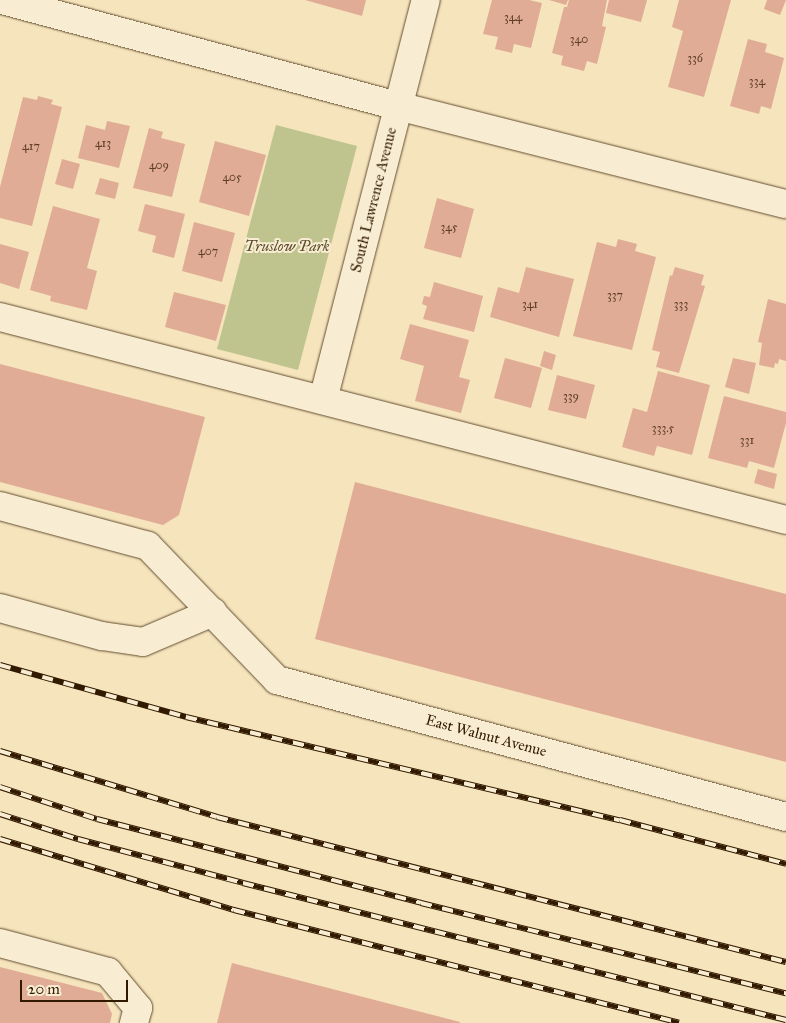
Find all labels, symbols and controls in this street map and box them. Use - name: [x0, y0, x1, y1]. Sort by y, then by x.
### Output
- house number: 344: [504, 11, 522, 25]
- house number: 340: [570, 33, 588, 47]
- house number: 336: [687, 52, 703, 66]
- house number: 334: [749, 75, 765, 89]
- street label: South Lawrence Avenue: [347, 126, 401, 274]
- house number: 413: [95, 137, 111, 151]
- house number: 417: [22, 140, 40, 154]
- house number: 409: [149, 159, 169, 173]
- house number: 405: [222, 171, 242, 185]
- house number: 345: [440, 221, 458, 235]
- park label: Truslow Park: [245, 238, 329, 256]
- house number: 407: [198, 245, 218, 259]
- house number: 337: [607, 289, 623, 303]
- house number: 341: [522, 298, 538, 312]
- house number: 333: [674, 298, 688, 312]
- house number: 339: [563, 390, 579, 404]
- house number: 333.5: [652, 422, 674, 436]
- house number: 331: [740, 434, 754, 448]
- street label: East Walnut Avenue: [423, 711, 549, 761]
- scale bar: [22, 970, 130, 1002]
- text: 20 m: [28, 980, 60, 998]

